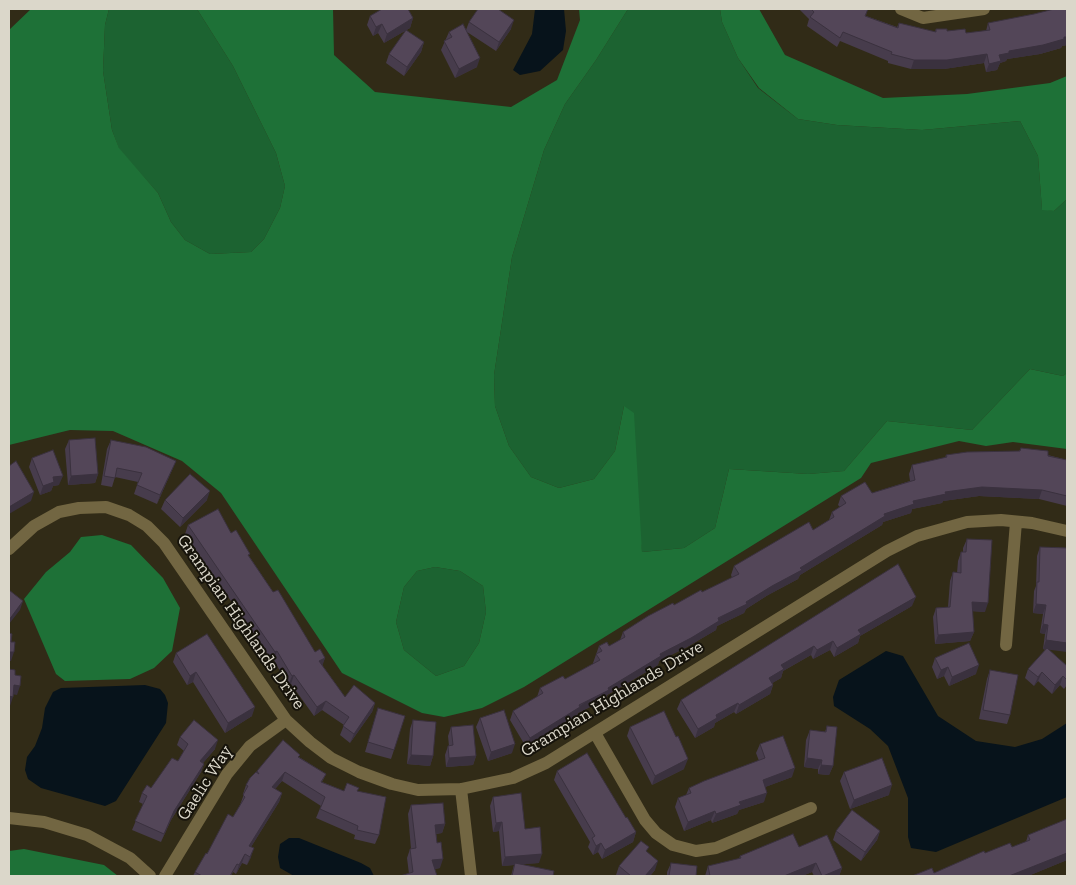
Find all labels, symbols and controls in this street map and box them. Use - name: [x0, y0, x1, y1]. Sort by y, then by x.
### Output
- street label: Grampian Highlands Drive: [172, 530, 310, 714]
- street label: Grampian Highlands Drive: [517, 636, 707, 762]
- street label: Gaelic Way: [173, 741, 237, 825]

